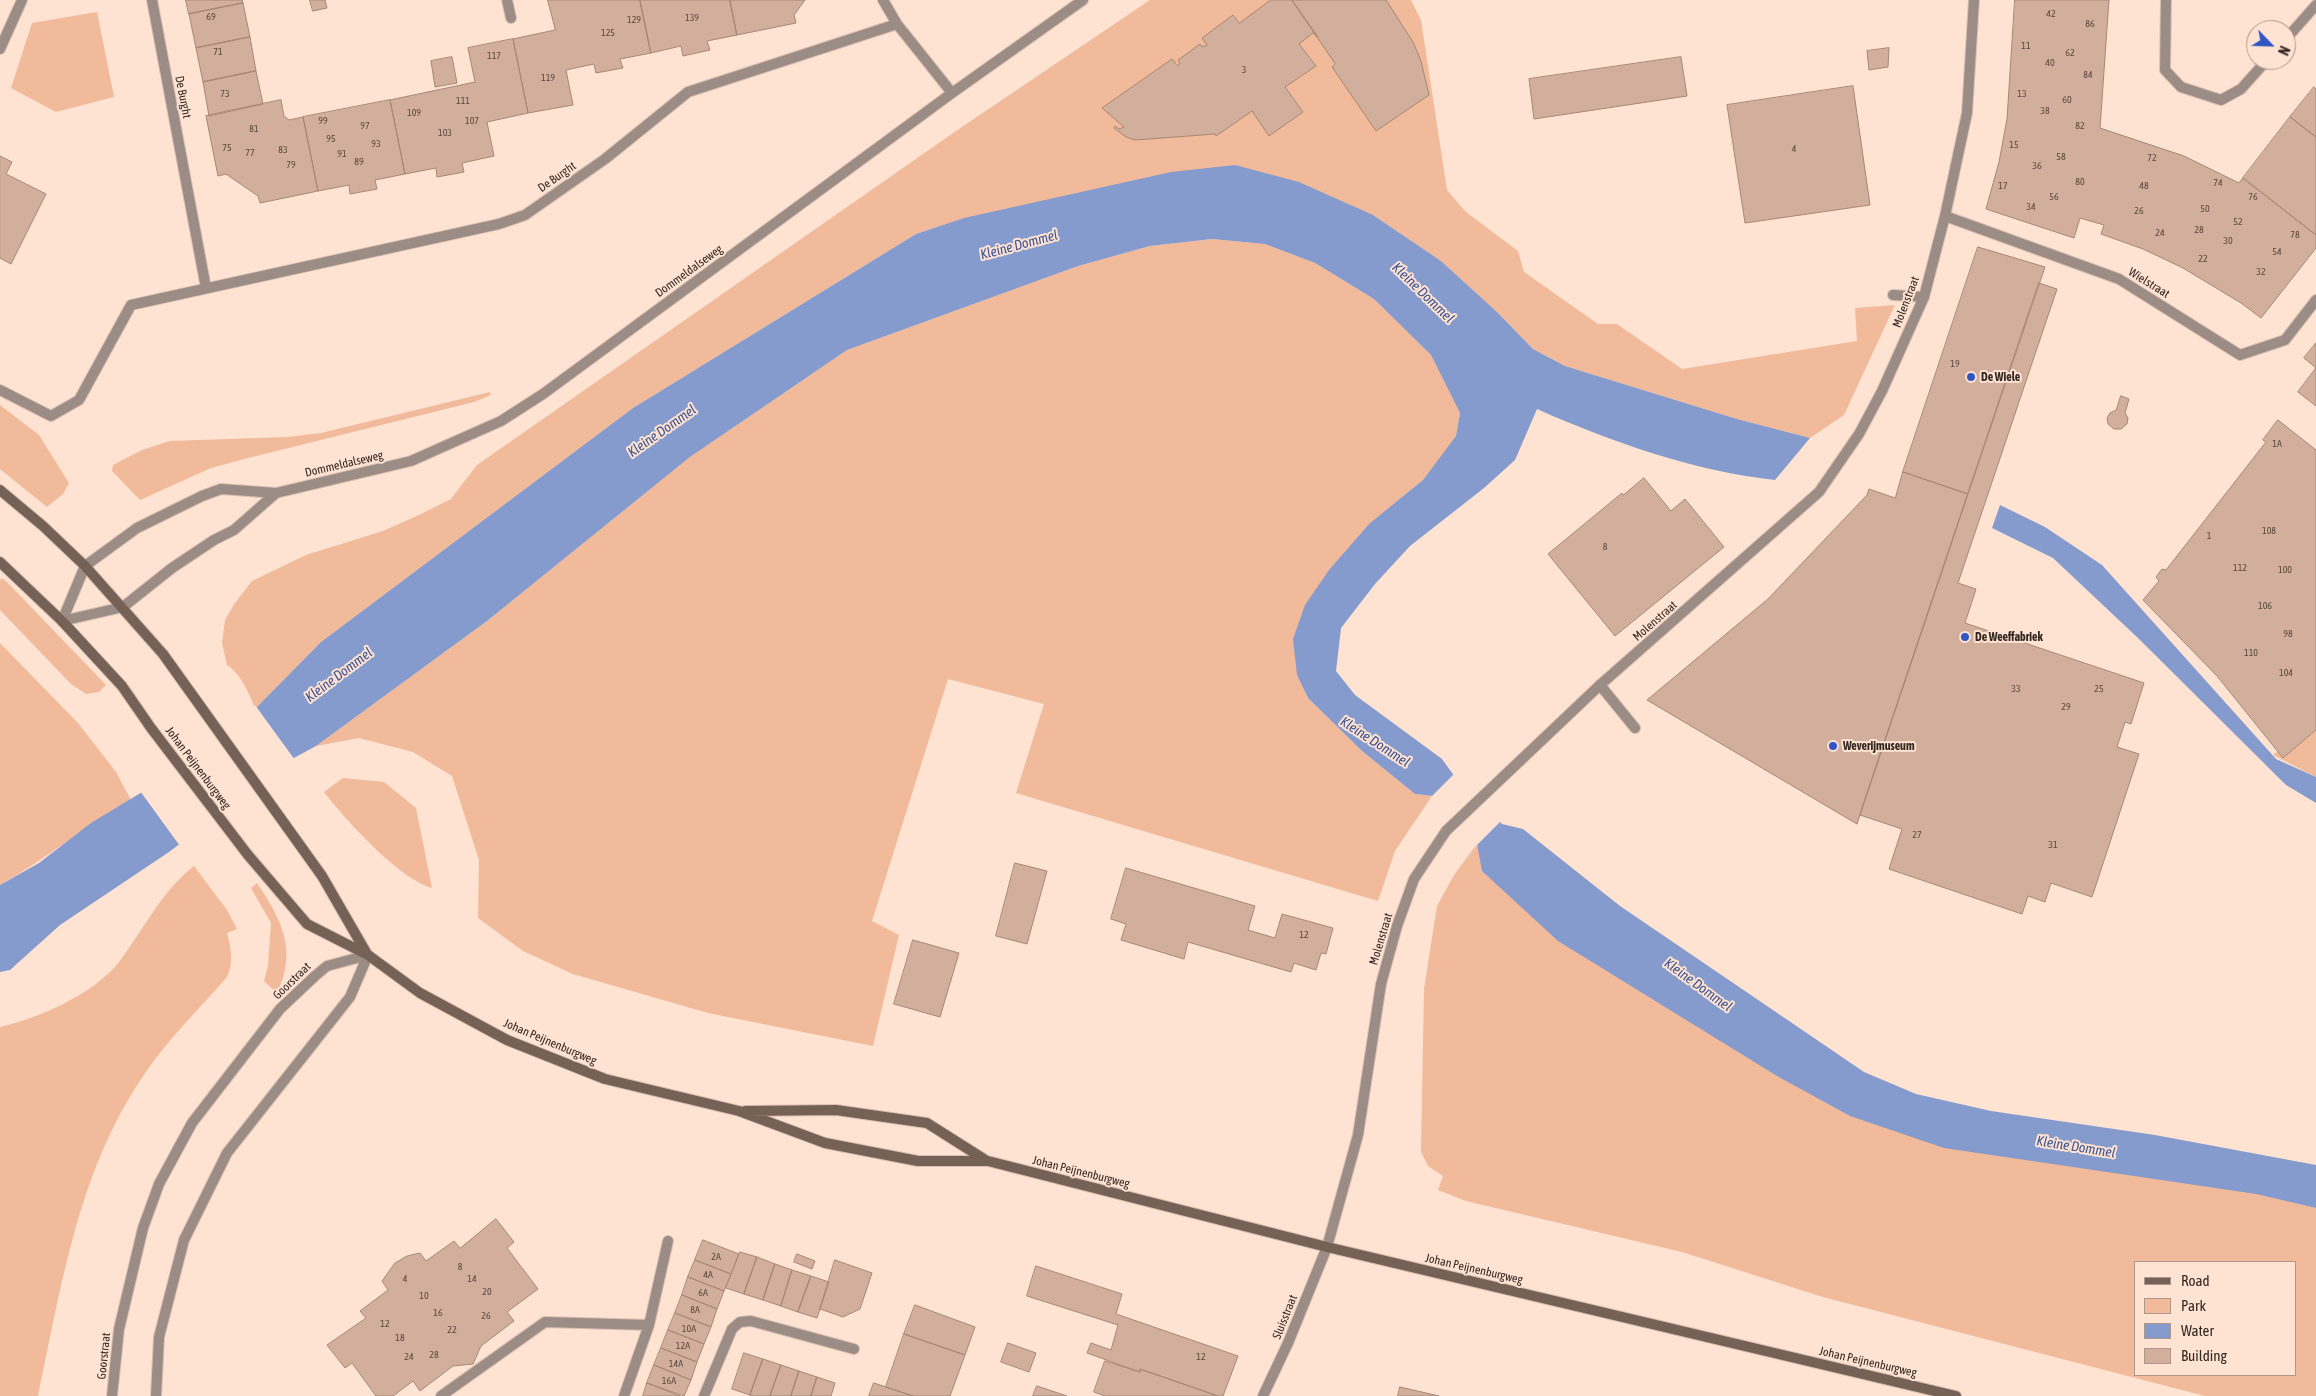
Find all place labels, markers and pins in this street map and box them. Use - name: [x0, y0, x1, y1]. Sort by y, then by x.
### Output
- place label: De Wiele: [1981, 370, 2020, 384]
- marker: De Wiele: [1965, 371, 1977, 383]
- place label: De Weeffabriek: [1975, 630, 2043, 644]
- marker: De Weeffabriek: [1959, 631, 1971, 643]
- place label: Weverijmuseum: [1843, 739, 1915, 753]
- marker: Weverijmuseum: [1827, 740, 1839, 752]

